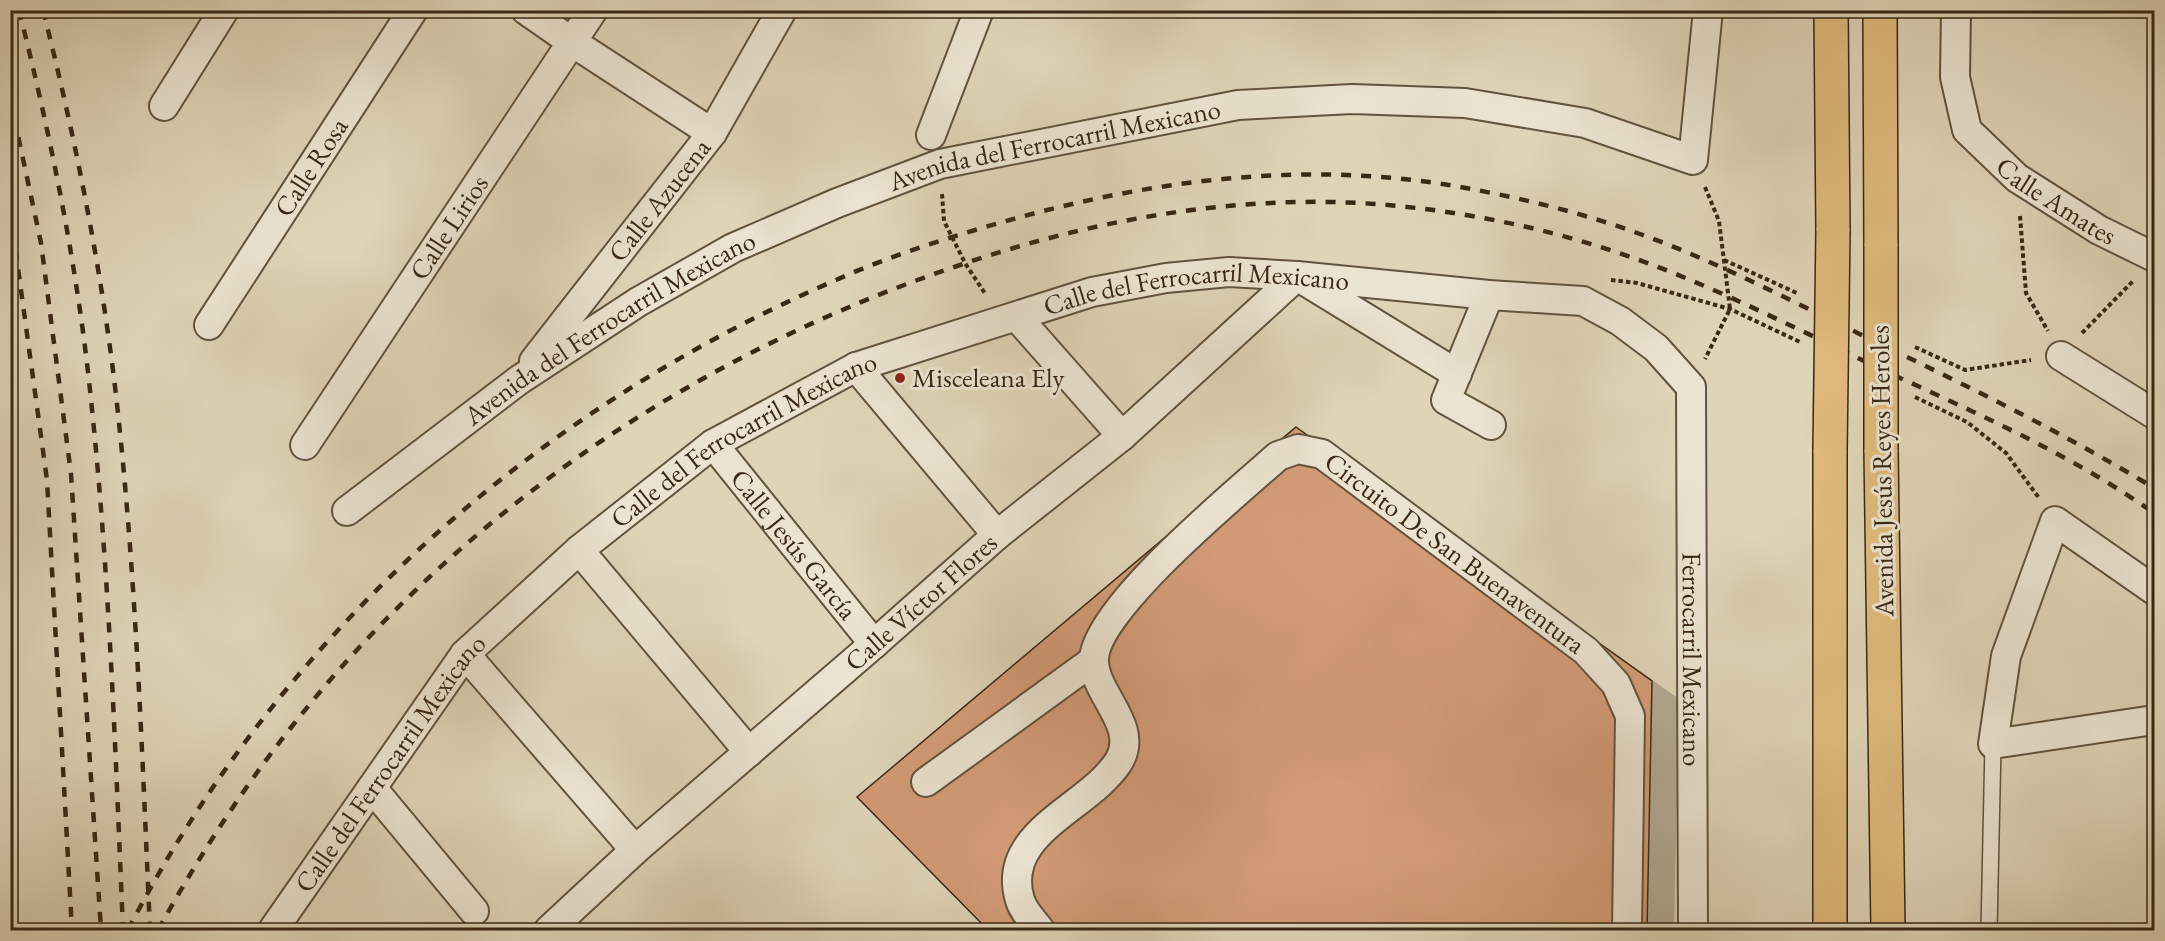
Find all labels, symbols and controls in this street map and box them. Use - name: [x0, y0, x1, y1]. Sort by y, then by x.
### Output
- street label: Avenida del Ferrocarril Mexicano: [882, 91, 1223, 199]
- street label: Calle Rosa: [266, 111, 356, 223]
- street label: Calle Azucena: [600, 131, 718, 269]
- street label: Calle Amates: [1988, 149, 2122, 253]
- street label: Calle Lirios: [401, 168, 496, 286]
- street label: Avenida del Ferrocarril Mexicano: [456, 222, 761, 433]
- street label: Calle del Ferrocarril Mexicano: [1039, 254, 1351, 323]
- street label: Avenida Jesús Reyes Heroles: [1861, 325, 1902, 618]
- street label: Calle del Ferrocarril Mexicano: [603, 344, 881, 535]
- place label: Misceleana Ely: [912, 360, 1065, 395]
- marker: Misceleana Ely: [893, 371, 907, 385]
- street label: Circuito De San Buenaventura: [1318, 444, 1593, 662]
- street label: Calle Jesús García: [723, 462, 866, 627]
- street label: Calle Víctor Flores: [837, 525, 1004, 679]
- street label: Ferrocarril Mexicano: [1675, 552, 1710, 766]
- street label: Calle del Ferrocarril Mexicano: [286, 626, 493, 899]

